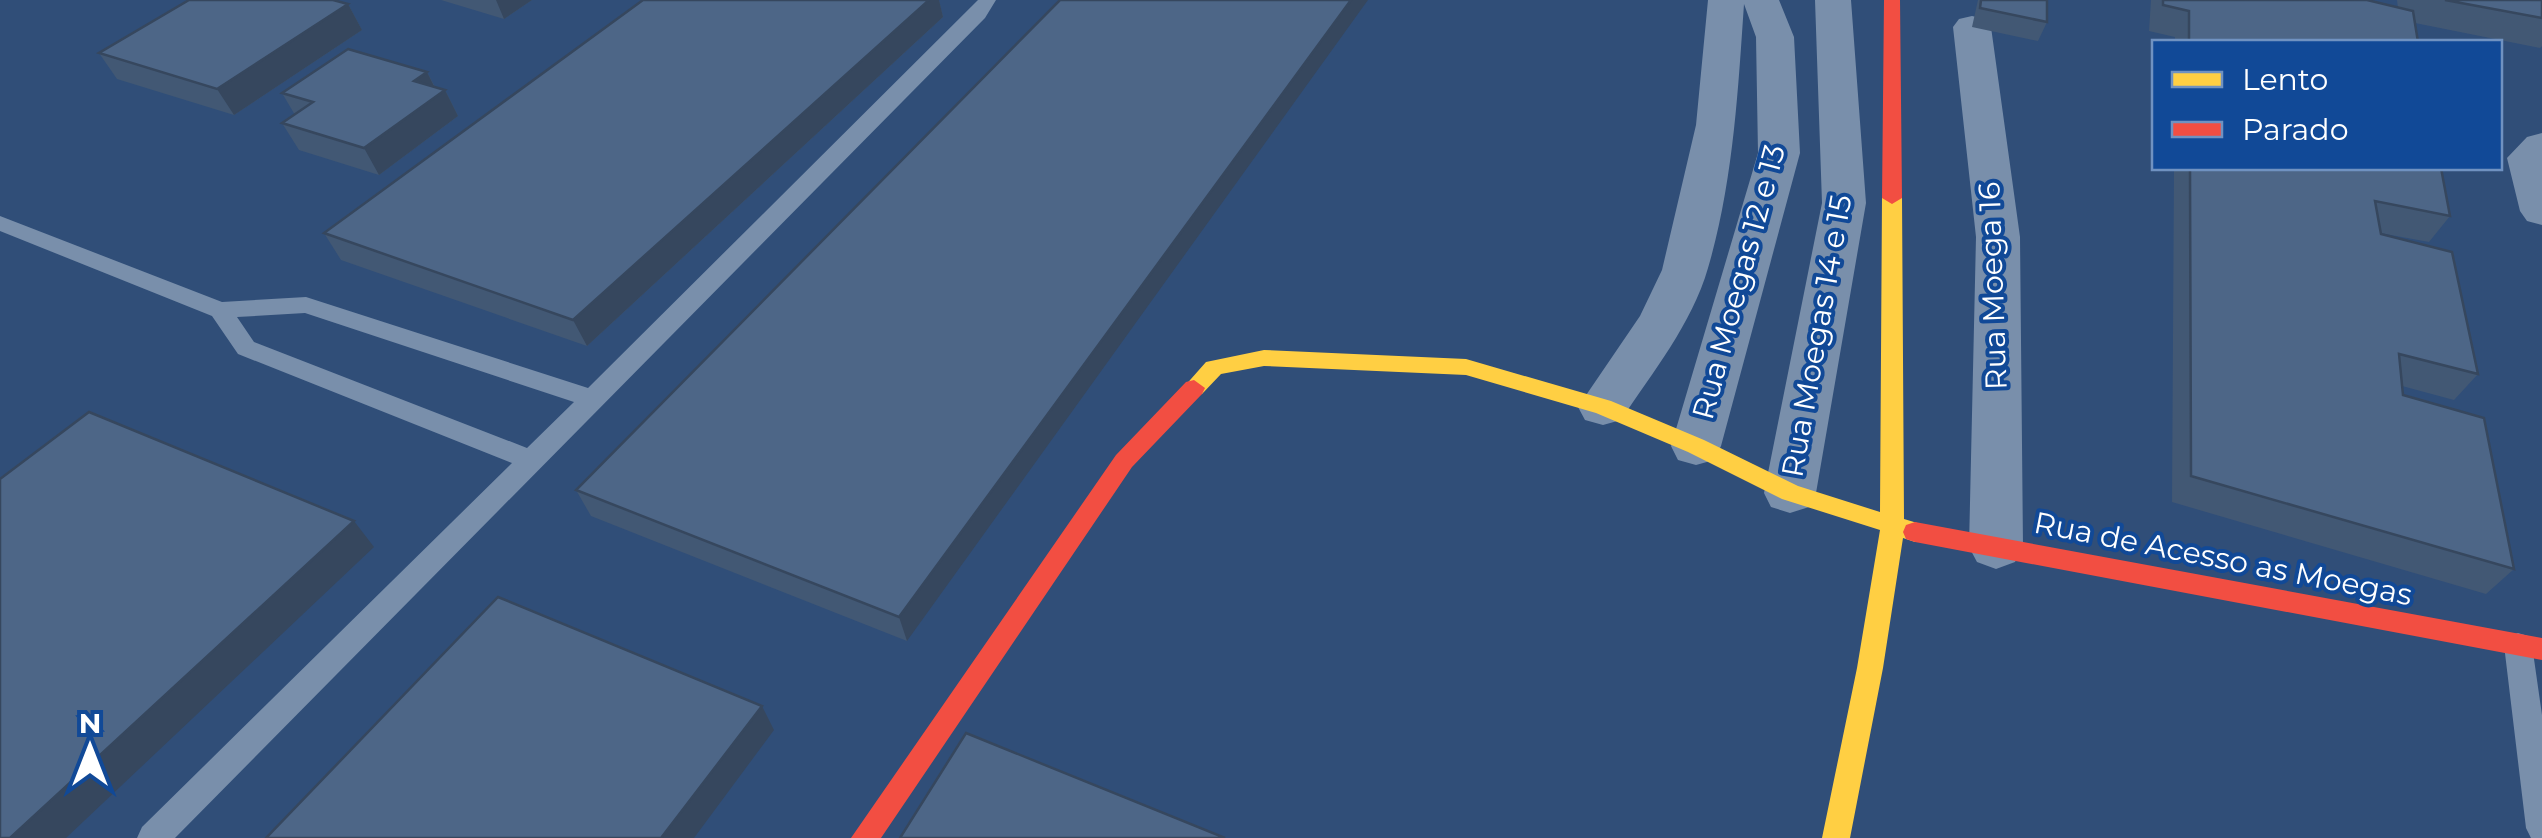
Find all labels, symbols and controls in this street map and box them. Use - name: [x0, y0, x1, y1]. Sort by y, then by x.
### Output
- legend: [2152, 40, 2502, 170]
- text: Lento: [2242, 61, 2328, 98]
- text: Parado: [2242, 111, 2348, 148]
- street label: Rua Moegas 12 e 13: [1684, 140, 1793, 423]
- street label: Rua Moega 16: [1970, 181, 2015, 391]
- street label: Rua Moegas 14 e 15: [1773, 192, 1860, 480]
- street label: Rua de Acesso as Moegas: [2031, 504, 2415, 613]
- north arrow: [40, 698, 140, 798]
- text: N: [79, 706, 101, 740]

